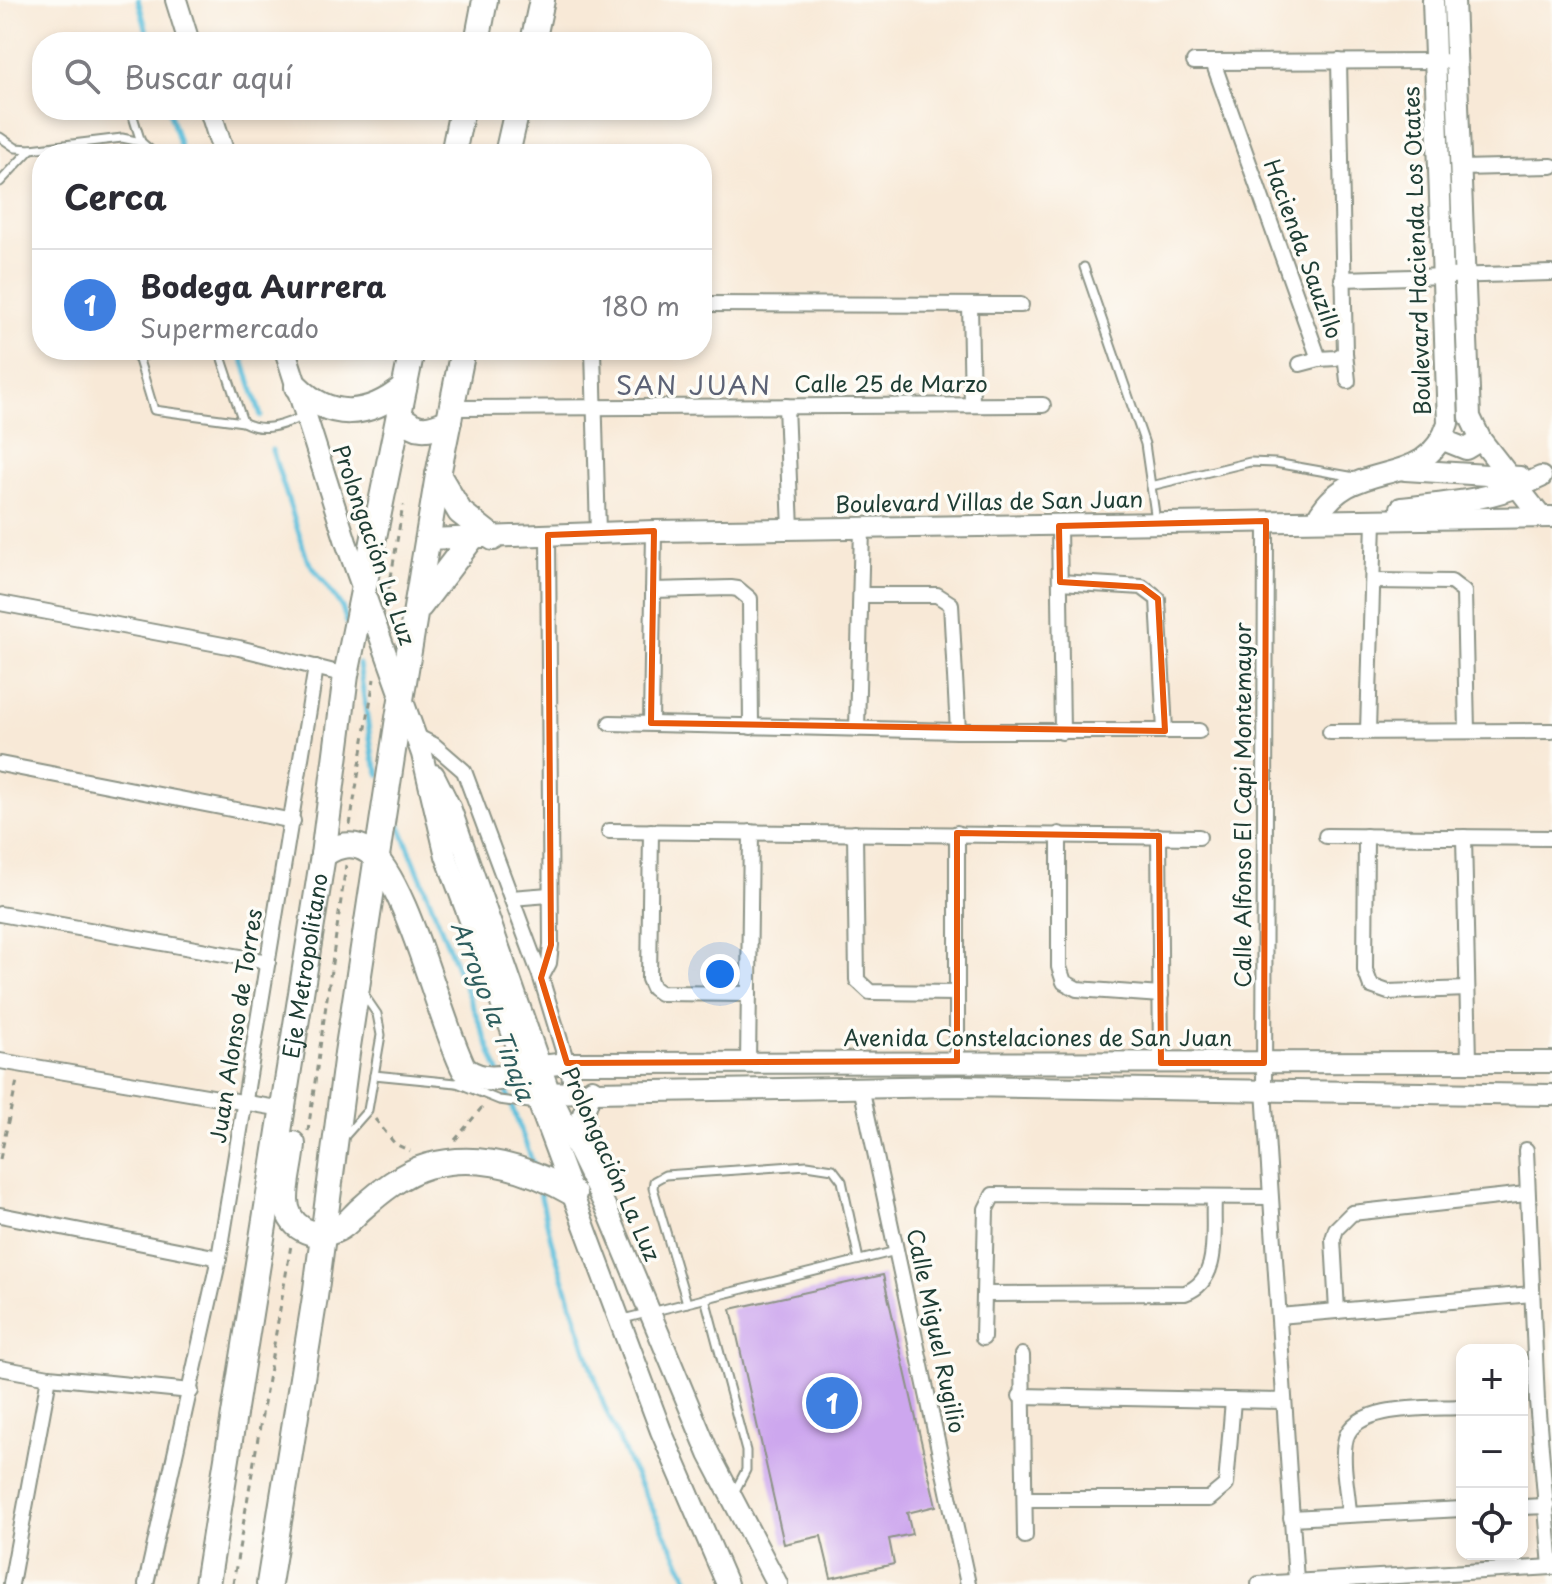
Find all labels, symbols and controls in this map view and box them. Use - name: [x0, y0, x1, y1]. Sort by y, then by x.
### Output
- search box: [32, 32, 712, 120]
- icon: search: [60, 54, 104, 98]
- text: Buscar aquí: [124, 54, 293, 99]
- street label: Boulevard Hacienda Los Otates: [1393, 86, 1438, 416]
- street label: Hacienda Sauzillo: [1257, 154, 1352, 343]
- text: Cerca: [64, 170, 167, 222]
- text: Bodega Aurrera: [140, 263, 386, 308]
- text: 1: [84, 286, 96, 325]
- text: 180 m: [602, 286, 680, 325]
- text: Supermercado: [140, 308, 319, 347]
- district label: SAN JUAN: [616, 365, 772, 404]
- street label: Calle 25 de Marzo: [794, 366, 988, 399]
- street label: Prolongación La Luz: [326, 440, 425, 649]
- street label: Boulevard Villas de San Juan: [835, 481, 1143, 520]
- street label: Calle Alfonso El Capi Montemayor: [1225, 621, 1258, 988]
- street label: Eje Metropolitano: [273, 871, 335, 1061]
- street label: Juan Alonso de Torres: [200, 906, 269, 1145]
- water label: Arroyo la Tinaja: [443, 915, 545, 1106]
- your location: [700, 954, 740, 994]
- street label: Avenida Constelaciones de San Juan: [843, 1020, 1233, 1053]
- street label: Prolongación La Luz: [555, 1061, 670, 1266]
- street label: Calle Miguel Rugilio: [900, 1225, 975, 1436]
- map controls: [1456, 1344, 1528, 1560]
- button: +: [1456, 1344, 1528, 1416]
- pin: 1: [806, 1373, 858, 1433]
- button: −: [1456, 1416, 1528, 1488]
- button: locate: [1456, 1488, 1528, 1560]

